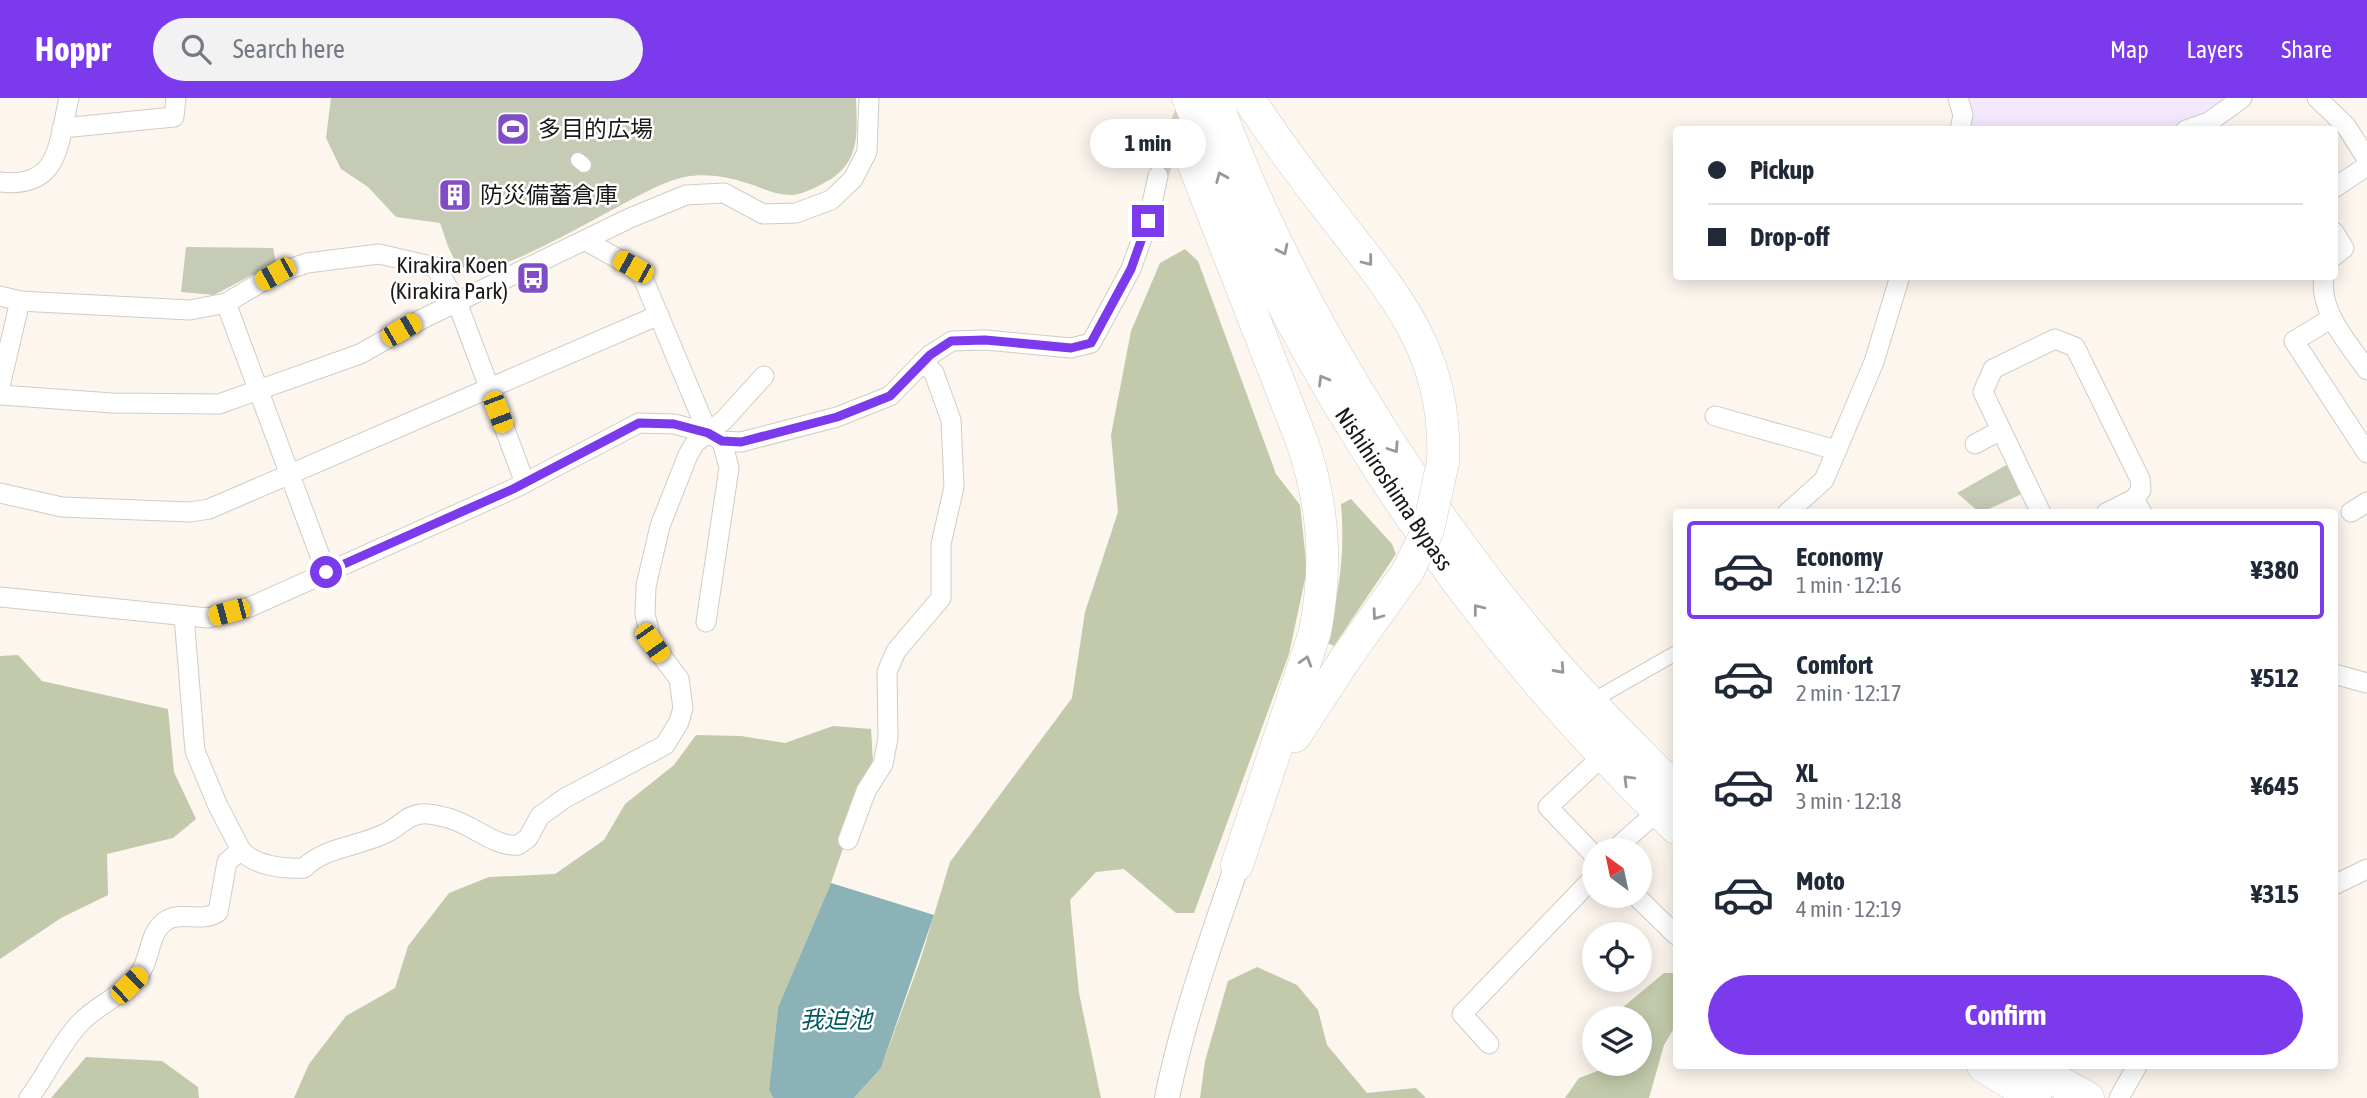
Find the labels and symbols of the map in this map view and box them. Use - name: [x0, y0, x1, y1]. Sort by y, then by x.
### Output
- sports icon: 多目的広場: [494, 110, 532, 148]
- place label: 多目的広場: [538, 116, 653, 142]
- callout: 1 min: [1090, 120, 1206, 169]
- one-way arrow: [1215, 172, 1229, 185]
- building icon: 防災備蓄倉庫: [436, 176, 474, 214]
- place label: 防災備蓄倉庫: [480, 182, 618, 208]
- route end: [1132, 205, 1164, 237]
- one-way arrow: [1274, 243, 1288, 255]
- car: [610, 248, 657, 286]
- place label: Kirakira Koen (Kirakira Park): [390, 252, 508, 304]
- one-way arrow: [1360, 253, 1373, 266]
- car: [252, 255, 299, 293]
- bus stop icon: Kirakira Koen (Kirakira Park): [514, 259, 552, 297]
- car: [378, 310, 425, 350]
- one-way arrow: [1318, 375, 1331, 388]
- car: [481, 389, 516, 435]
- street label: Nishihiroshima Bypass: [1330, 403, 1458, 575]
- one-way arrow: [1386, 440, 1398, 453]
- route start: [310, 556, 342, 588]
- car: [206, 596, 253, 628]
- one-way arrow: [1473, 605, 1486, 617]
- one-way arrow: [1373, 607, 1386, 620]
- car: [632, 620, 673, 666]
- one-way arrow: [1298, 655, 1313, 667]
- one-way arrow: [1552, 661, 1564, 674]
- one-way arrow: [1623, 776, 1636, 789]
- north arrow: [1582, 838, 1652, 908]
- car: [107, 963, 152, 1007]
- water label: 我迫池: [800, 1006, 874, 1033]

